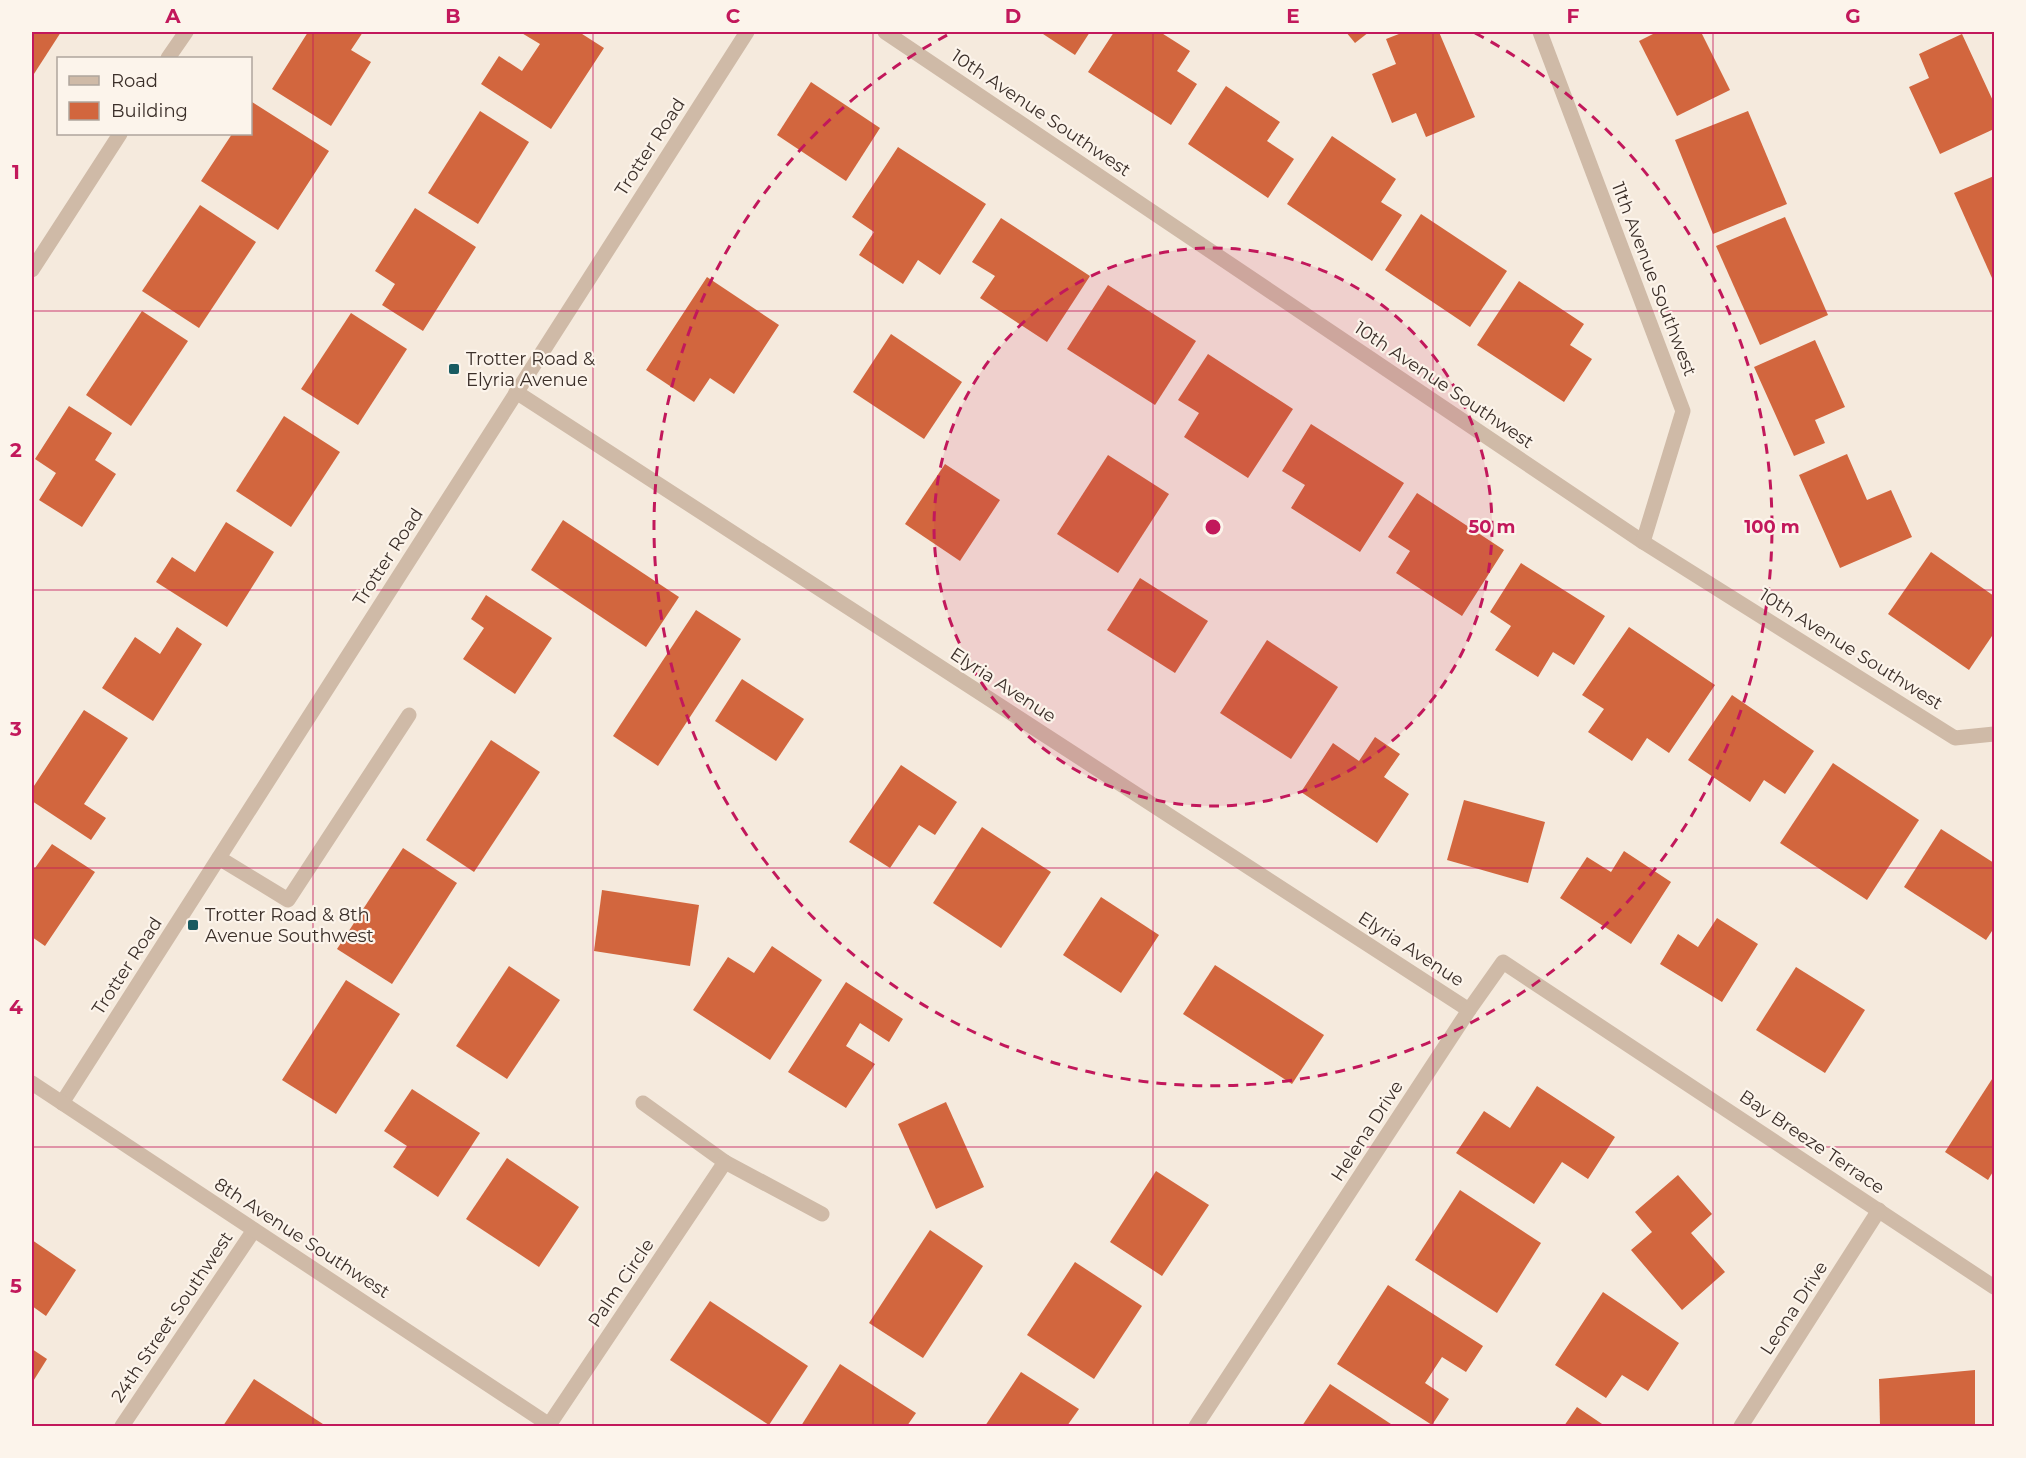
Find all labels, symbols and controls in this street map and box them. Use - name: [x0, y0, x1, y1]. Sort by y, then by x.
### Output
- text: A: [164, 4, 181, 28]
- text: B: [445, 4, 461, 28]
- text: C: [726, 4, 741, 28]
- text: D: [1005, 4, 1021, 28]
- text: E: [1286, 4, 1300, 28]
- text: F: [1567, 4, 1580, 28]
- text: G: [1845, 4, 1861, 28]
- street label: 10th Avenue Southwest: [947, 45, 1135, 181]
- legend: [57, 57, 252, 135]
- text: Road: [111, 70, 158, 92]
- street label: Trotter Road: [610, 94, 690, 200]
- text: Building: [111, 100, 188, 122]
- text: 1: [12, 160, 20, 184]
- street label: 11th Avenue Southwest: [1607, 179, 1701, 379]
- street label: 10th Avenue Southwest: [1350, 317, 1538, 453]
- place label: Trotter Road & Elyria Avenue: [466, 348, 595, 391]
- marker: Trotter Road & Elyria Avenue: [447, 362, 461, 376]
- text: 2: [10, 438, 22, 462]
- street label: Trotter Road: [348, 504, 428, 610]
- text: 50 m: [1469, 516, 1515, 538]
- text: 100 m: [1744, 516, 1800, 538]
- centre of rings: [1203, 517, 1223, 537]
- street label: 10th Avenue Southwest: [1755, 584, 1947, 714]
- street label: Elyria Avenue: [946, 643, 1060, 727]
- text: 3: [9, 717, 22, 741]
- place label: Trotter Road & 8th Avenue Southwest: [205, 904, 374, 947]
- street label: Elyria Avenue: [1354, 907, 1468, 991]
- street label: Trotter Road: [87, 913, 167, 1019]
- marker: Trotter Road & 8th Avenue Southwest: [186, 918, 200, 932]
- text: 4: [9, 995, 23, 1019]
- street label: Helena Drive: [1326, 1076, 1408, 1186]
- street label: Bay Breeze Terrace: [1735, 1085, 1889, 1199]
- street label: 8th Avenue Southwest: [210, 1173, 394, 1303]
- street label: 24th Street Southwest: [107, 1227, 237, 1407]
- street label: Palm Circle: [583, 1234, 659, 1332]
- street label: Leona Drive: [1756, 1257, 1833, 1359]
- text: 5: [10, 1274, 22, 1298]

